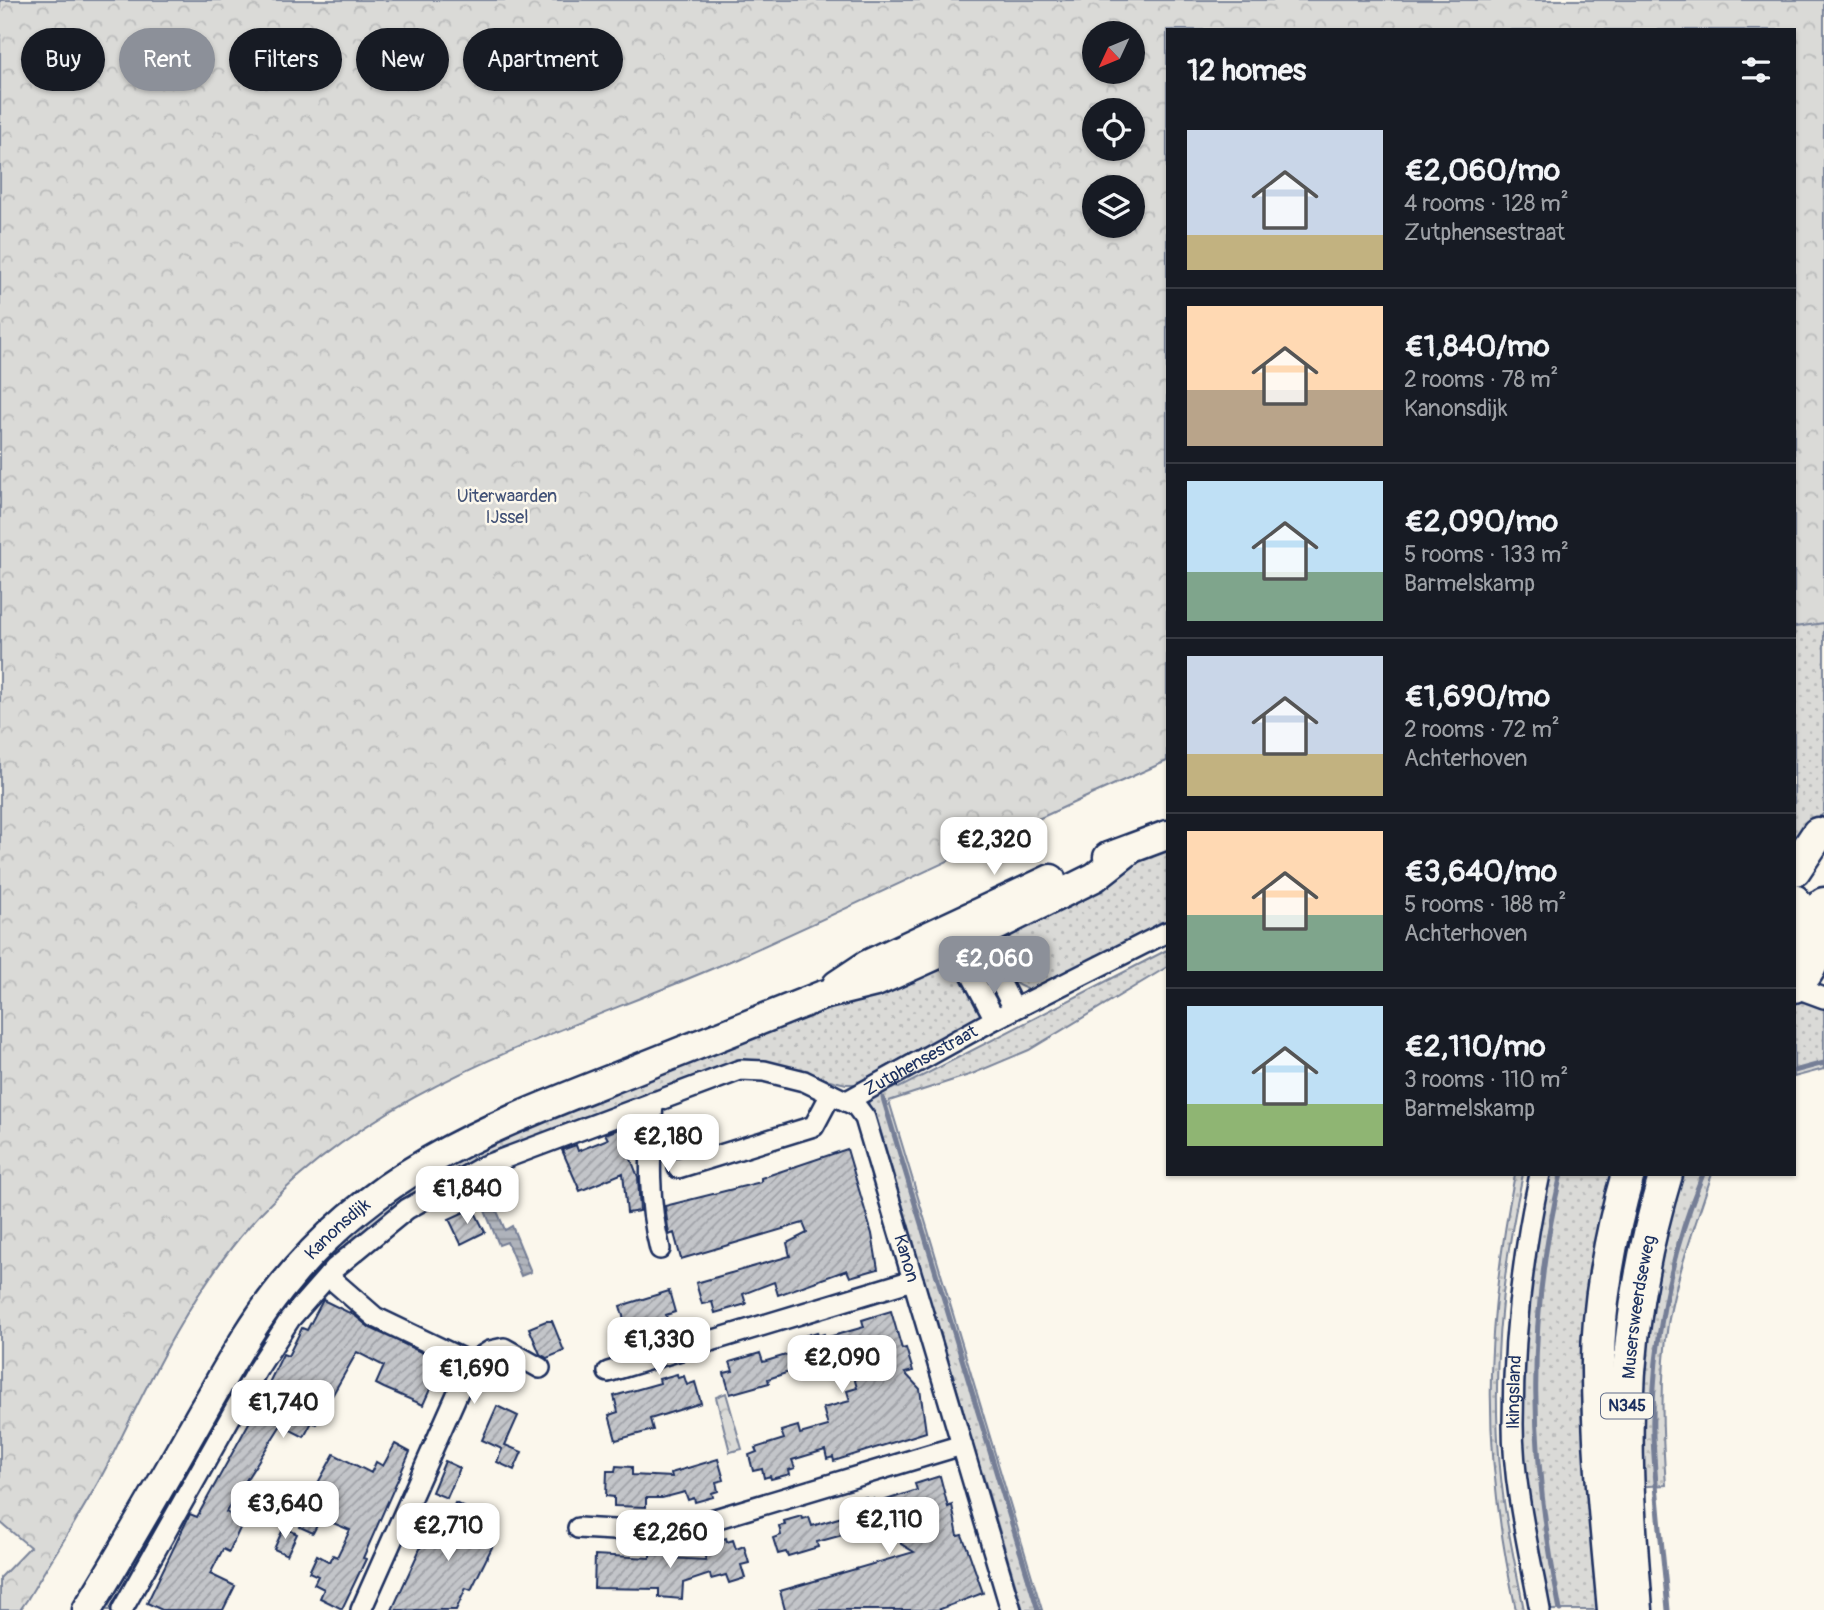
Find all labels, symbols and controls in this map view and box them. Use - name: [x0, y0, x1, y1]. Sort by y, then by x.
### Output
- north arrow: [1082, 21, 1144, 84]
- map controls: [1082, 21, 1145, 238]
- chip: Buy: [21, 28, 105, 91]
- chip: Rent: [119, 28, 215, 91]
- chip: Filters: [229, 28, 342, 91]
- chip: New: [356, 28, 449, 91]
- chip: Apartment: [463, 28, 623, 91]
- icon: filters: [1737, 51, 1775, 89]
- text: 12 homes: [1187, 52, 1306, 89]
- button: locate: [1082, 98, 1145, 161]
- text: €2,060/mo: [1404, 152, 1560, 189]
- icon: home: [1243, 158, 1327, 242]
- button: layers: [1082, 175, 1145, 238]
- text: 4 rooms · 128 m²: [1404, 189, 1569, 218]
- text: Zutphensestraat: [1404, 218, 1565, 247]
- text: €1,840/mo: [1404, 328, 1550, 365]
- icon: home: [1243, 334, 1327, 418]
- text: 2 rooms · 78 m²: [1404, 365, 1558, 394]
- text: Kanonsdijk: [1404, 394, 1507, 423]
- park label: Uiterwaarden IJssel: [457, 485, 557, 529]
- text: €2,090/mo: [1404, 503, 1558, 540]
- icon: home: [1243, 509, 1327, 593]
- text: 5 rooms · 133 m²: [1404, 540, 1569, 569]
- text: Barmelskamp: [1404, 569, 1535, 598]
- text: €1,690/mo: [1404, 678, 1550, 715]
- icon: home: [1243, 684, 1327, 768]
- text: 2 rooms · 72 m²: [1404, 715, 1560, 744]
- text: Achterhoven: [1404, 744, 1528, 773]
- pin: €2,320: [937, 818, 1051, 877]
- text: €2,320: [956, 825, 1032, 854]
- text: €3,640/mo: [1404, 853, 1557, 890]
- icon: home: [1243, 859, 1327, 943]
- text: 5 rooms · 188 m²: [1404, 890, 1566, 919]
- text: Achterhoven: [1404, 919, 1528, 948]
- pin: €2,060: [937, 936, 1051, 996]
- text: €2,060: [955, 944, 1033, 973]
- street label: Zutphensestraat: [860, 1019, 982, 1101]
- text: €2,110/mo: [1404, 1028, 1546, 1065]
- icon: home: [1243, 1034, 1327, 1118]
- text: 3 rooms · 110 m²: [1404, 1065, 1568, 1094]
- text: Barmelskamp: [1404, 1094, 1535, 1123]
- pin: €2,180: [611, 1114, 725, 1174]
- text: €2,180: [633, 1122, 703, 1151]
- pin: €1,840: [410, 1166, 524, 1226]
- text: €1,840: [432, 1174, 502, 1203]
- street label: Kanonsdijk: [300, 1193, 375, 1264]
- street label: Kanon: [889, 1231, 925, 1285]
- street label: Musersweerdseweg: [1617, 1233, 1661, 1380]
- pin: €1,330: [602, 1318, 716, 1377]
- text: €1,330: [623, 1325, 695, 1354]
- pin: €2,090: [785, 1336, 899, 1395]
- text: €2,090: [803, 1343, 881, 1372]
- pin: €1,690: [417, 1346, 531, 1406]
- text: €1,690: [439, 1354, 509, 1383]
- street label: Ikingsland: [1501, 1355, 1526, 1429]
- pin: €1,740: [226, 1380, 340, 1440]
- text: €1,740: [247, 1388, 319, 1417]
- road number: N345: [1601, 1394, 1653, 1418]
- pin: €3,640: [228, 1482, 342, 1541]
- text: €3,640: [247, 1489, 323, 1518]
- pin: €2,110: [832, 1498, 946, 1557]
- pin: €2,710: [391, 1504, 505, 1563]
- text: €2,110: [855, 1505, 923, 1534]
- pin: €2,260: [613, 1510, 727, 1570]
- text: €2,710: [413, 1511, 483, 1540]
- text: €2,260: [632, 1518, 708, 1547]

